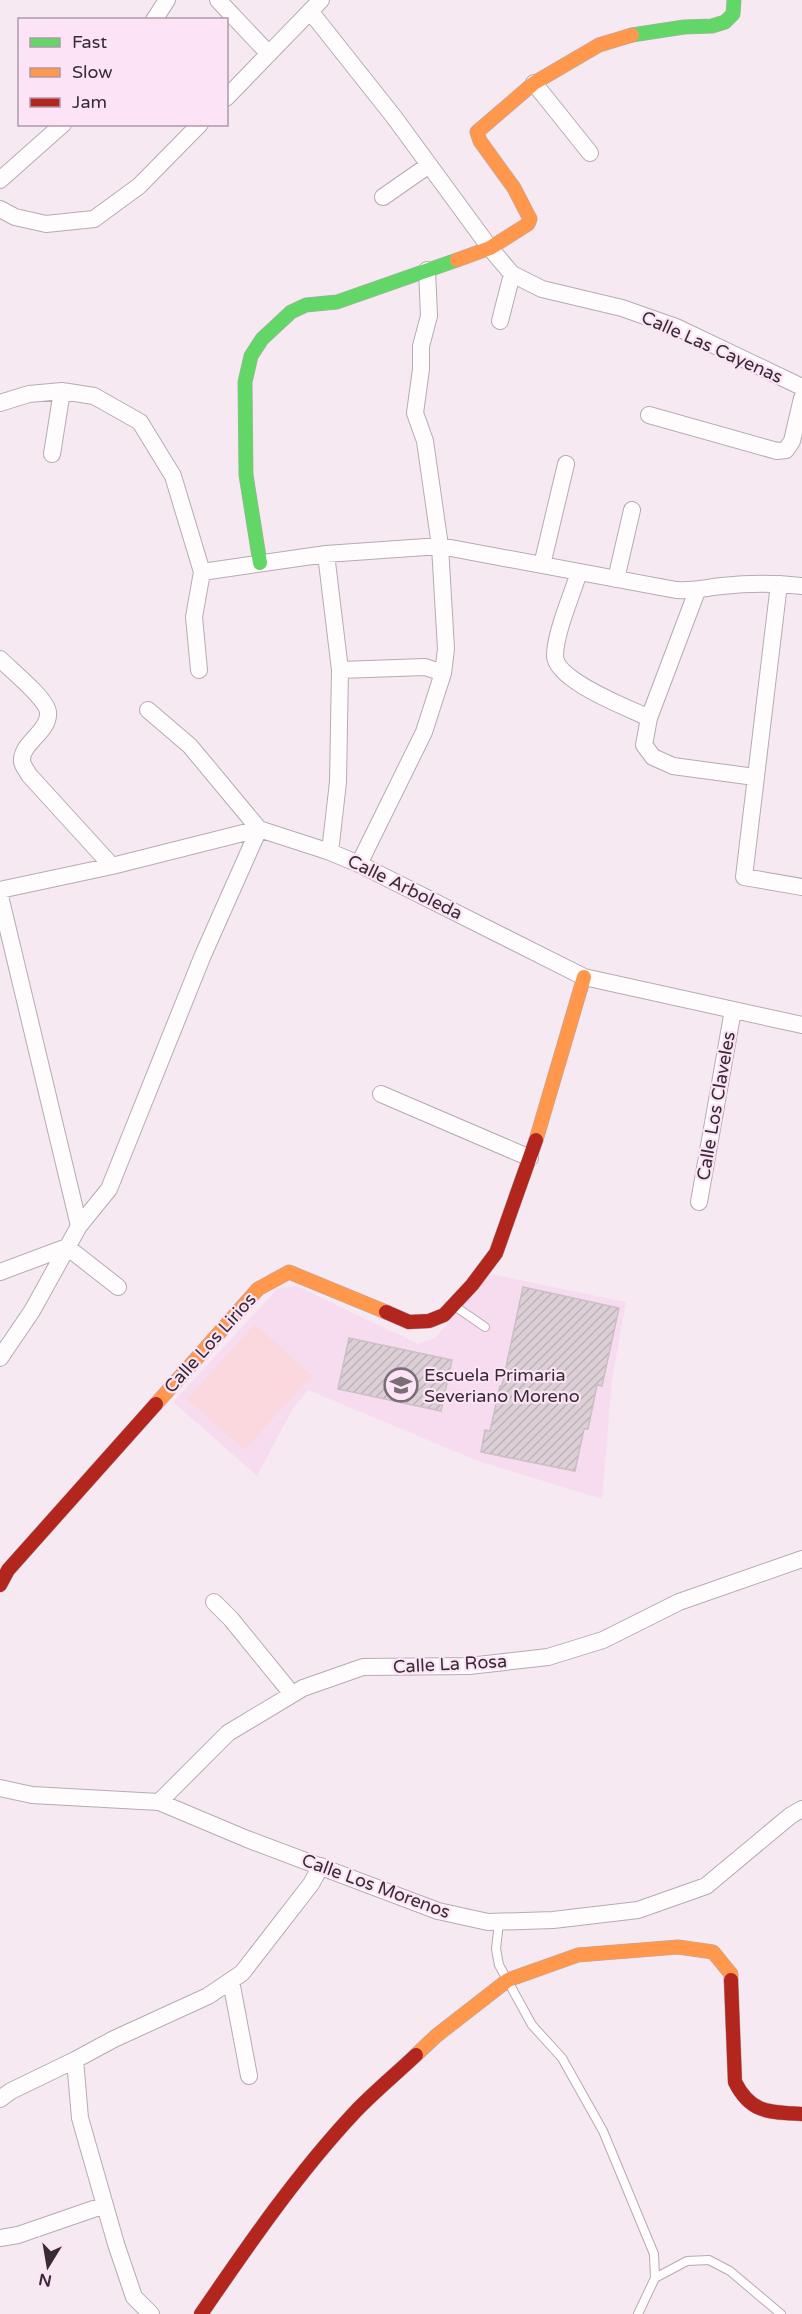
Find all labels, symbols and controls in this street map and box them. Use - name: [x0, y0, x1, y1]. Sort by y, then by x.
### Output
- legend: [18, 18, 228, 126]
- text: Fast: [72, 31, 107, 53]
- text: Slow: [72, 61, 113, 83]
- text: Jam: [72, 91, 107, 113]
- street label: Calle Las Cayenas: [638, 306, 786, 388]
- street label: Calle Arboleda: [344, 850, 466, 924]
- street label: Calle Los Claveles: [692, 1030, 740, 1182]
- street label: Calle Los Lirios: [159, 1288, 261, 1398]
- place label: Escuela Primaria Severiano Moreno: [424, 1364, 580, 1407]
- school or university icon: Escuela Primaria Severiano Moreno: [383, 1367, 419, 1403]
- street label: Calle La Rosa: [392, 1650, 508, 1678]
- street label: Calle Los Morenos: [299, 1849, 453, 1923]
- north arrow: [18, 2236, 78, 2296]
- text: N: [37, 2269, 54, 2291]

